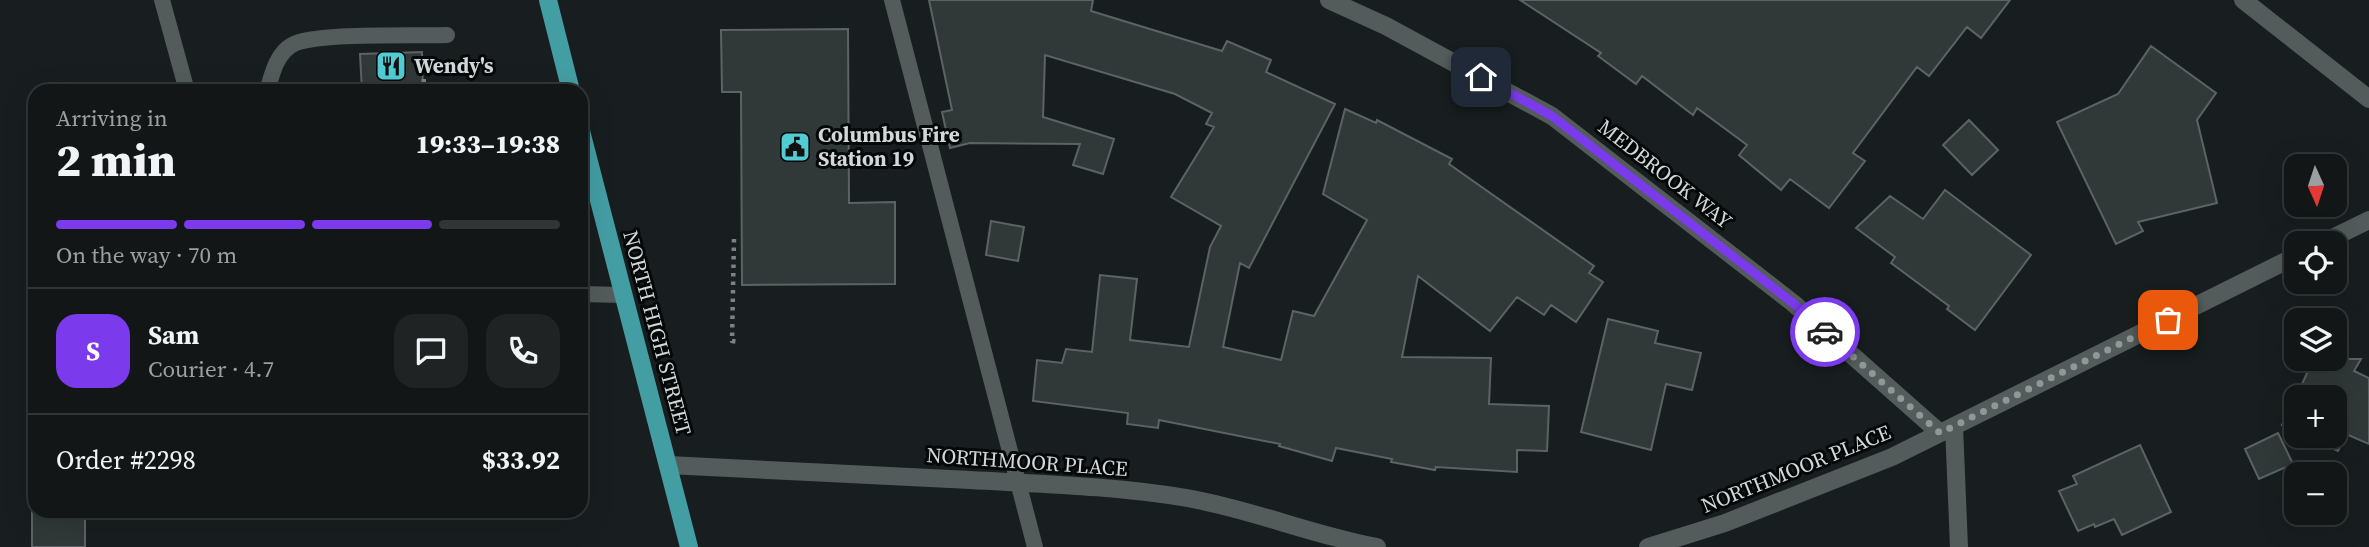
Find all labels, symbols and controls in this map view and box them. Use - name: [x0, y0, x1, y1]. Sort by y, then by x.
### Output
- pin: [1451, 47, 1511, 107]
- restaurant icon: Wendy's: [374, 49, 408, 83]
- place label: Wendy's: [414, 51, 494, 80]
- icon: home: [1462, 58, 1500, 96]
- text: Arriving in: [56, 102, 168, 134]
- street label: MEDBROOK WAY: [1592, 112, 1739, 236]
- place label: Columbus Fire Station 19: [818, 120, 960, 173]
- text: 19:33–19:38: [416, 126, 560, 162]
- text: 2 min: [56, 128, 176, 191]
- public building icon: Columbus Fire Station 19: [778, 130, 812, 164]
- north arrow: [2284, 154, 2347, 217]
- map controls: [2284, 154, 2347, 525]
- street label: NORTH HIGH STREET: [616, 227, 699, 439]
- button: locate: [2284, 231, 2347, 294]
- text: On the way · 70 m: [56, 239, 237, 271]
- pin: [2138, 290, 2198, 350]
- courier: [1790, 297, 1860, 367]
- icon: bag: [2149, 301, 2187, 339]
- button: layers: [2284, 308, 2347, 371]
- icon: car: [1806, 313, 1844, 351]
- button: chat: [394, 314, 468, 388]
- button: phone: [486, 314, 560, 388]
- text: Sam: [148, 317, 199, 353]
- text: S: [86, 333, 100, 369]
- text: Courier · 4.7: [148, 353, 274, 385]
- button: +: [2284, 385, 2347, 448]
- street label: NORTHMOOR PLACE: [1697, 417, 1895, 520]
- street label: NORTHMOOR PLACE: [925, 440, 1129, 483]
- text: Order #2298: [56, 442, 196, 478]
- text: $33.92: [482, 442, 560, 478]
- button: −: [2284, 462, 2347, 525]

